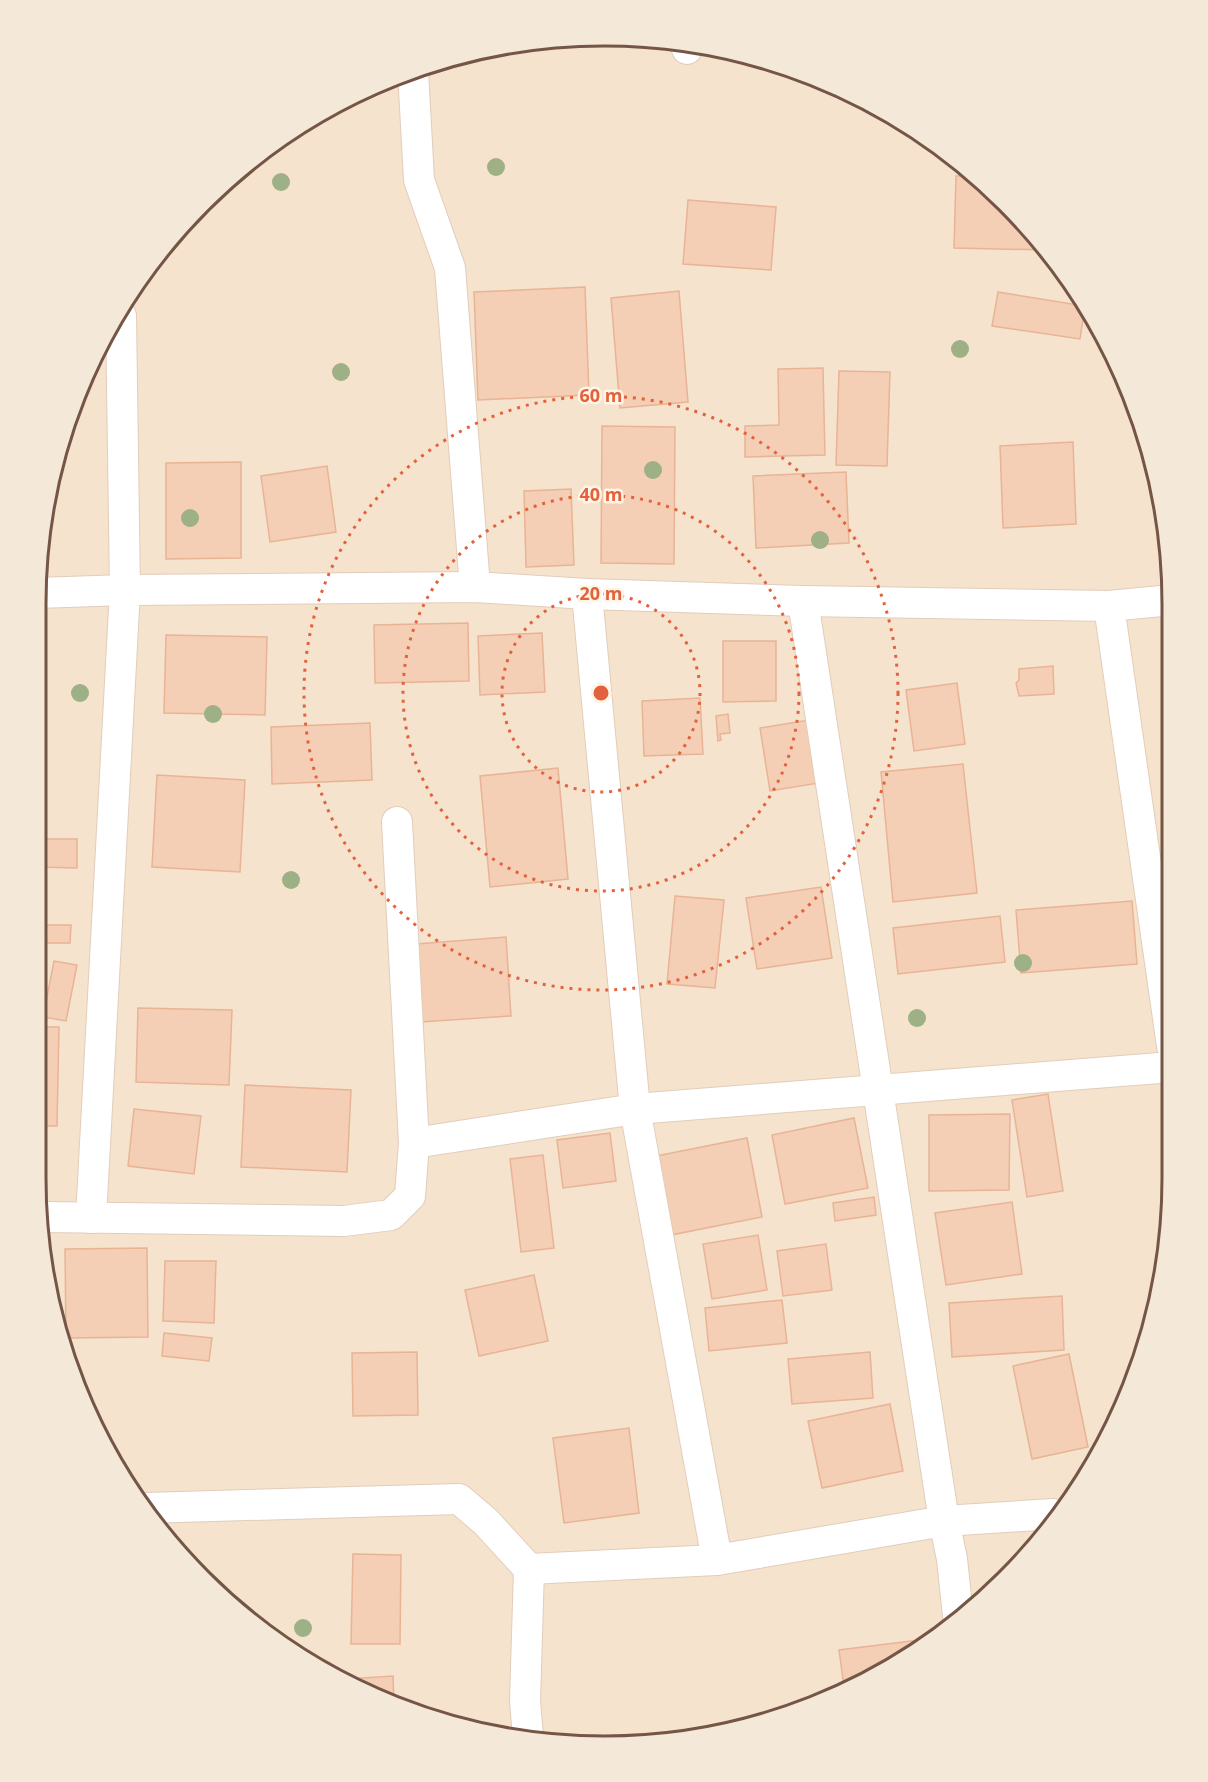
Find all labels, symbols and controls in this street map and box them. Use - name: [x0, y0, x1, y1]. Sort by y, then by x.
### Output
- text: 60 m: [580, 383, 622, 407]
- text: 40 m: [580, 482, 622, 506]
- text: 20 m: [580, 581, 622, 605]
- centre of rings: [591, 683, 611, 703]

